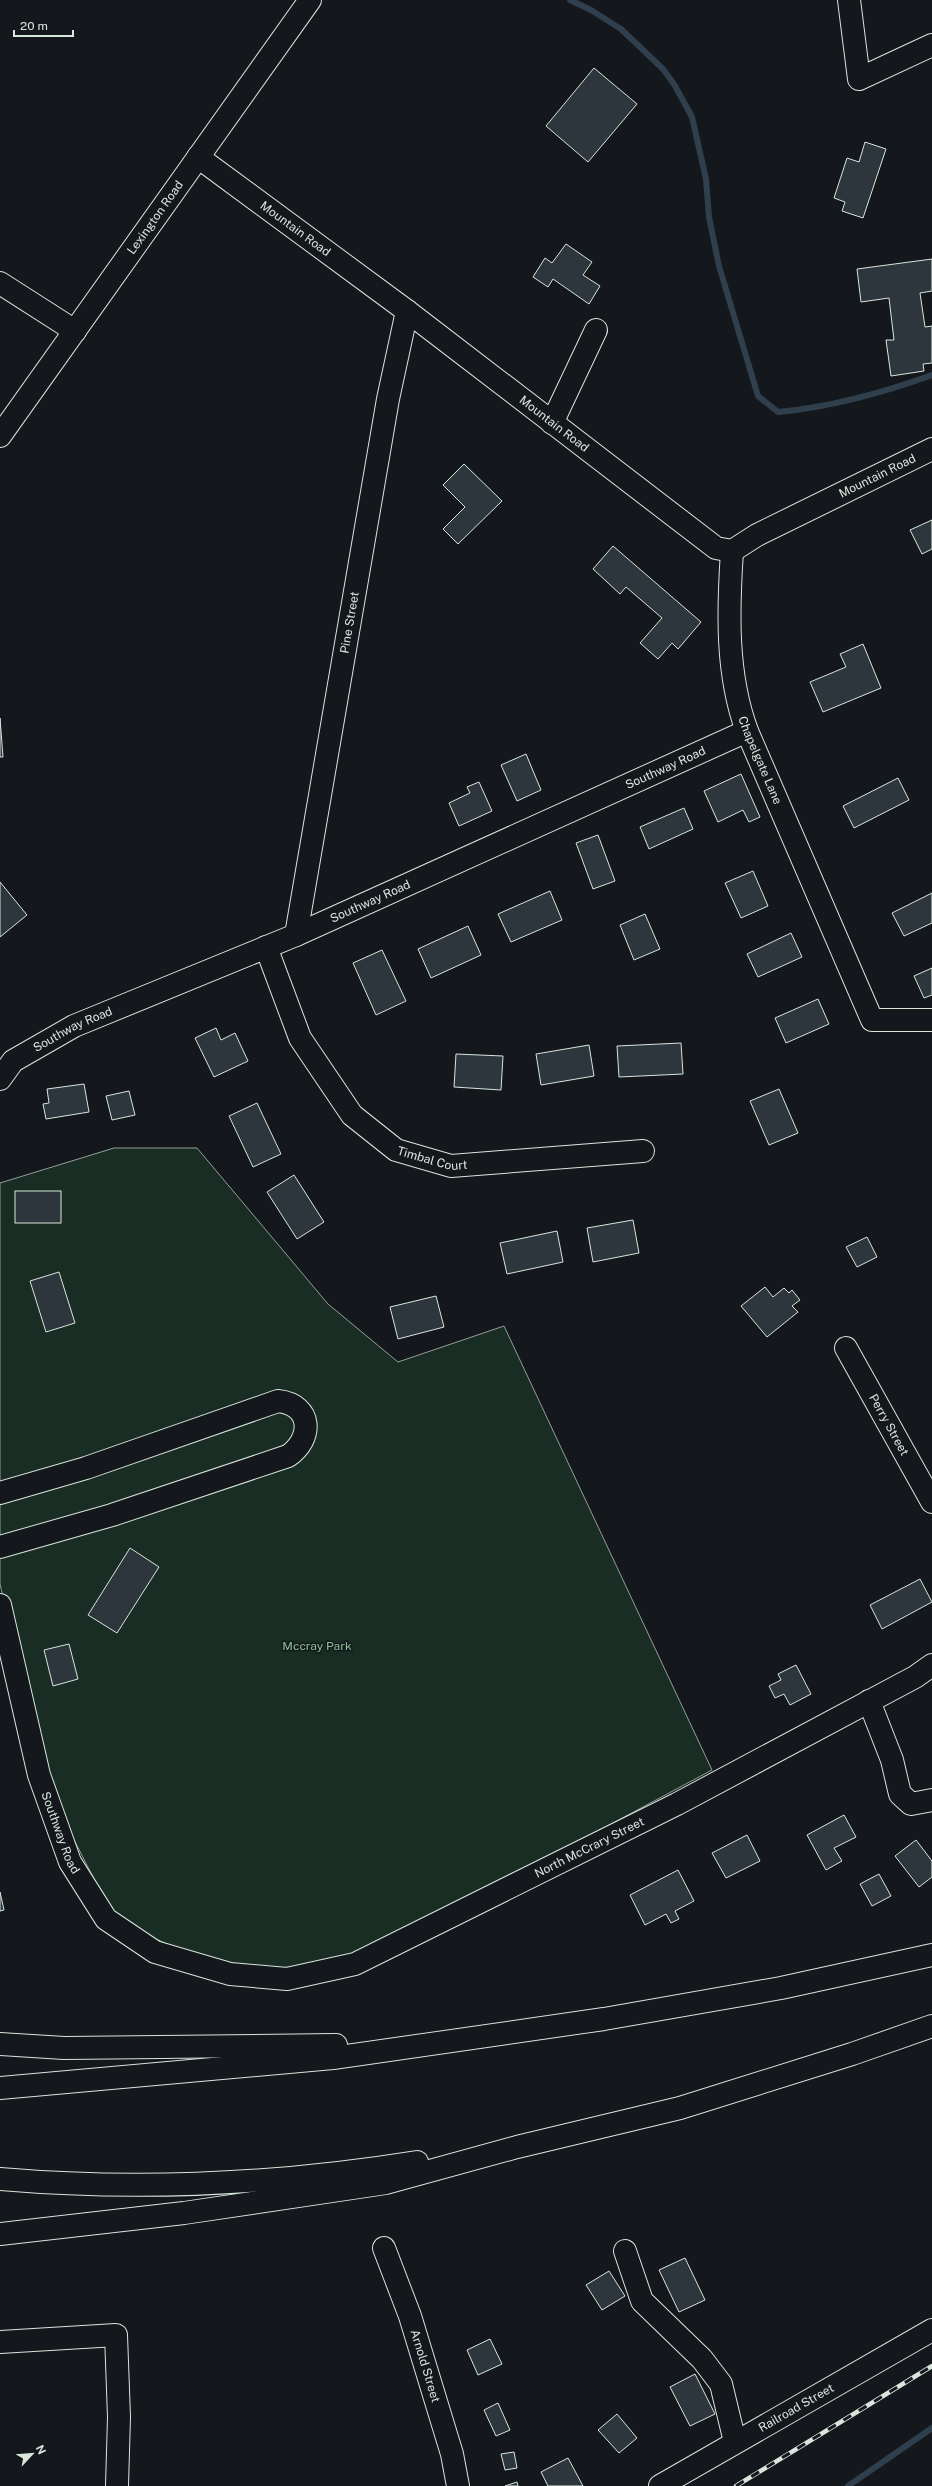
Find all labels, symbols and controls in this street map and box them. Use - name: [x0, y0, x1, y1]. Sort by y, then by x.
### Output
- scale bar: [14, 12, 73, 38]
- text: 20 m: [20, 19, 48, 33]
- street label: Lexington Road: [124, 178, 186, 257]
- street label: Mountain Road: [258, 198, 333, 259]
- street label: Mountain Road: [517, 393, 592, 455]
- street label: Mountain Road: [837, 451, 918, 501]
- street label: Pine Street: [337, 590, 362, 655]
- street label: Chapelgate Lane: [735, 714, 785, 807]
- street label: Southway Road: [623, 744, 708, 792]
- street label: Southway Road: [328, 877, 413, 926]
- street label: Southway Road: [31, 1004, 114, 1055]
- street label: Timbal Court: [396, 1144, 468, 1173]
- street label: Perry Street: [866, 1392, 912, 1458]
- park label: Mccray Park: [282, 1639, 352, 1653]
- street label: Southway Road: [39, 1790, 83, 1876]
- street label: North McCrary Street: [532, 1814, 647, 1881]
- street label: Arnold Street: [408, 2328, 443, 2404]
- street label: Railroad Street: [756, 2381, 837, 2435]
- north arrow: [12, 2434, 52, 2474]
- text: N: [34, 2443, 48, 2456]

